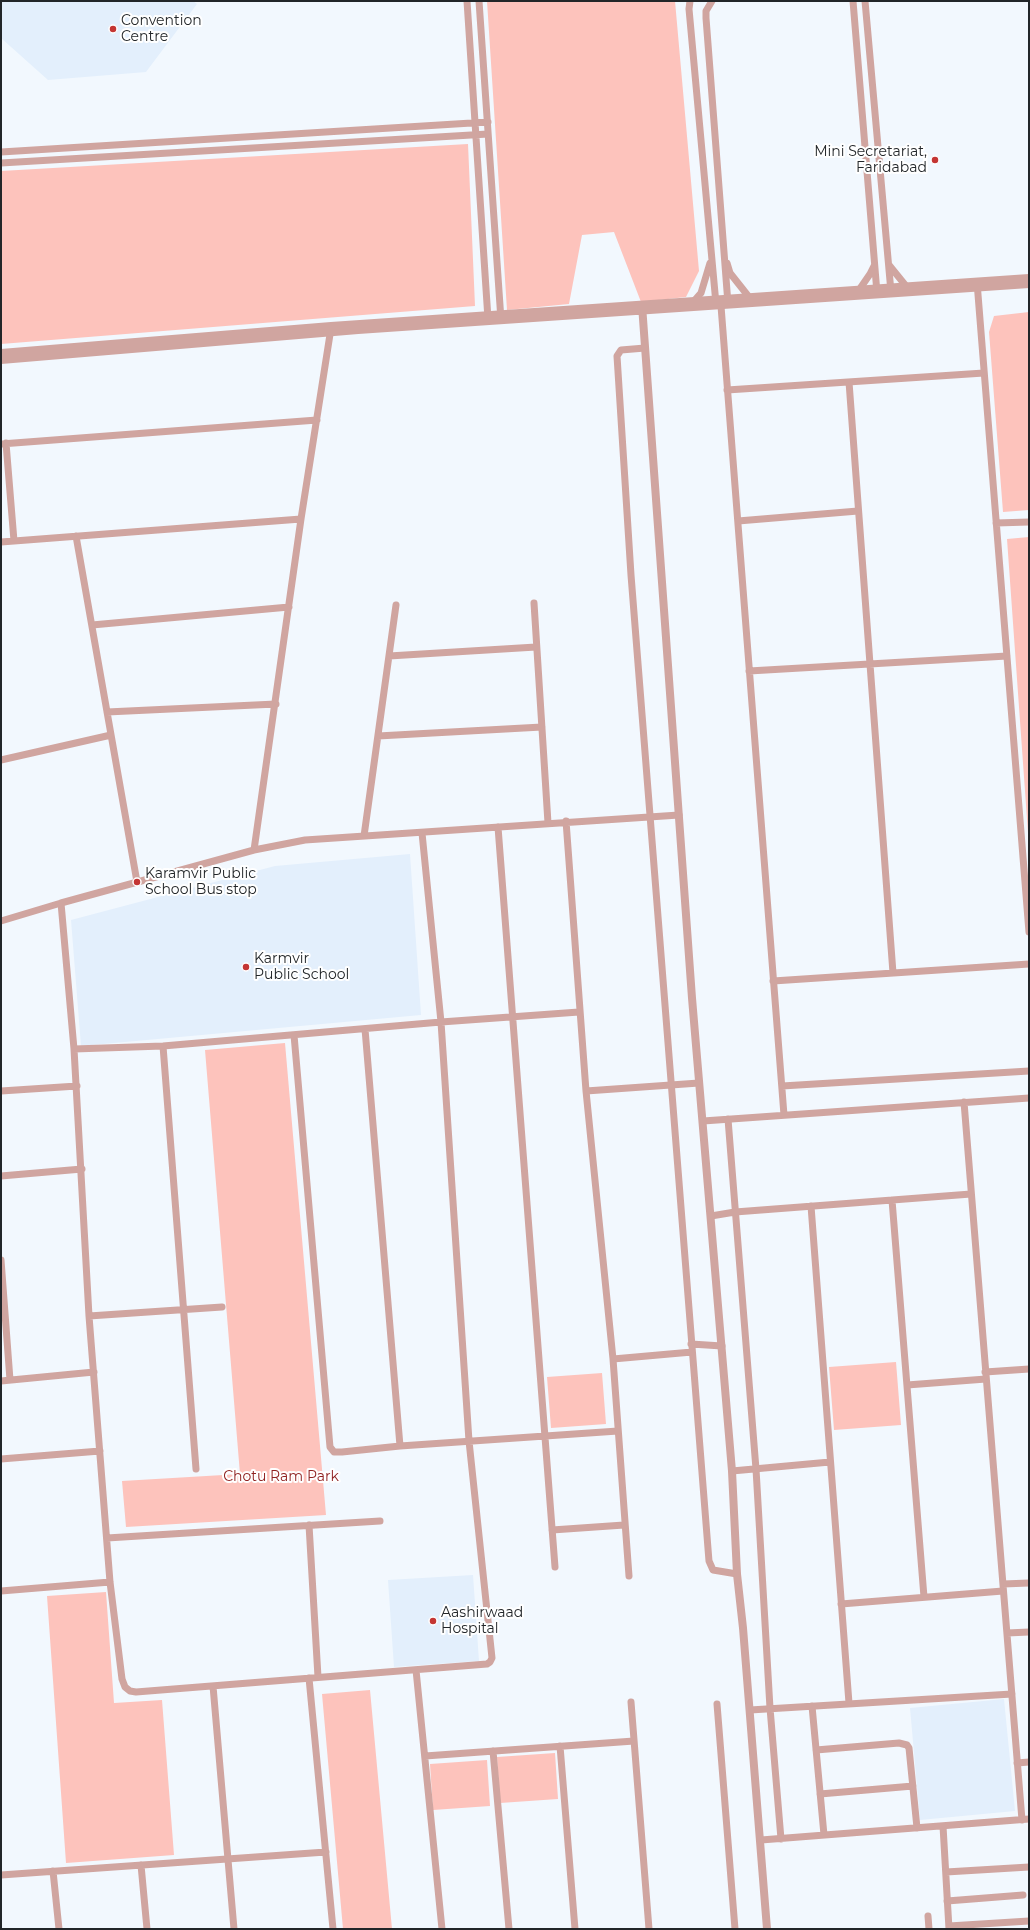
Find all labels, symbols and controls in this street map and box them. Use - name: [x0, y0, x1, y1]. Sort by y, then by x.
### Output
- place label: Convention Centre: [121, 13, 202, 46]
- marker: Convention Centre: [108, 24, 118, 34]
- place label: Mini Secretariat, Faridabad: [814, 144, 927, 176]
- marker: Mini Secretariat, Faridabad: [930, 155, 940, 165]
- place label: Karamvir Public School Bus stop: [145, 866, 257, 898]
- marker: Karamvir Public School Bus stop: [132, 877, 142, 887]
- place label: Karmvir Public School: [254, 951, 349, 984]
- marker: Karmvir Public School: [241, 962, 251, 972]
- park label: Chotu Ram Park: [223, 1469, 339, 1485]
- place label: Aashirwaad Hospital: [441, 1605, 523, 1638]
- marker: Aashirwaad Hospital: [428, 1616, 438, 1626]

